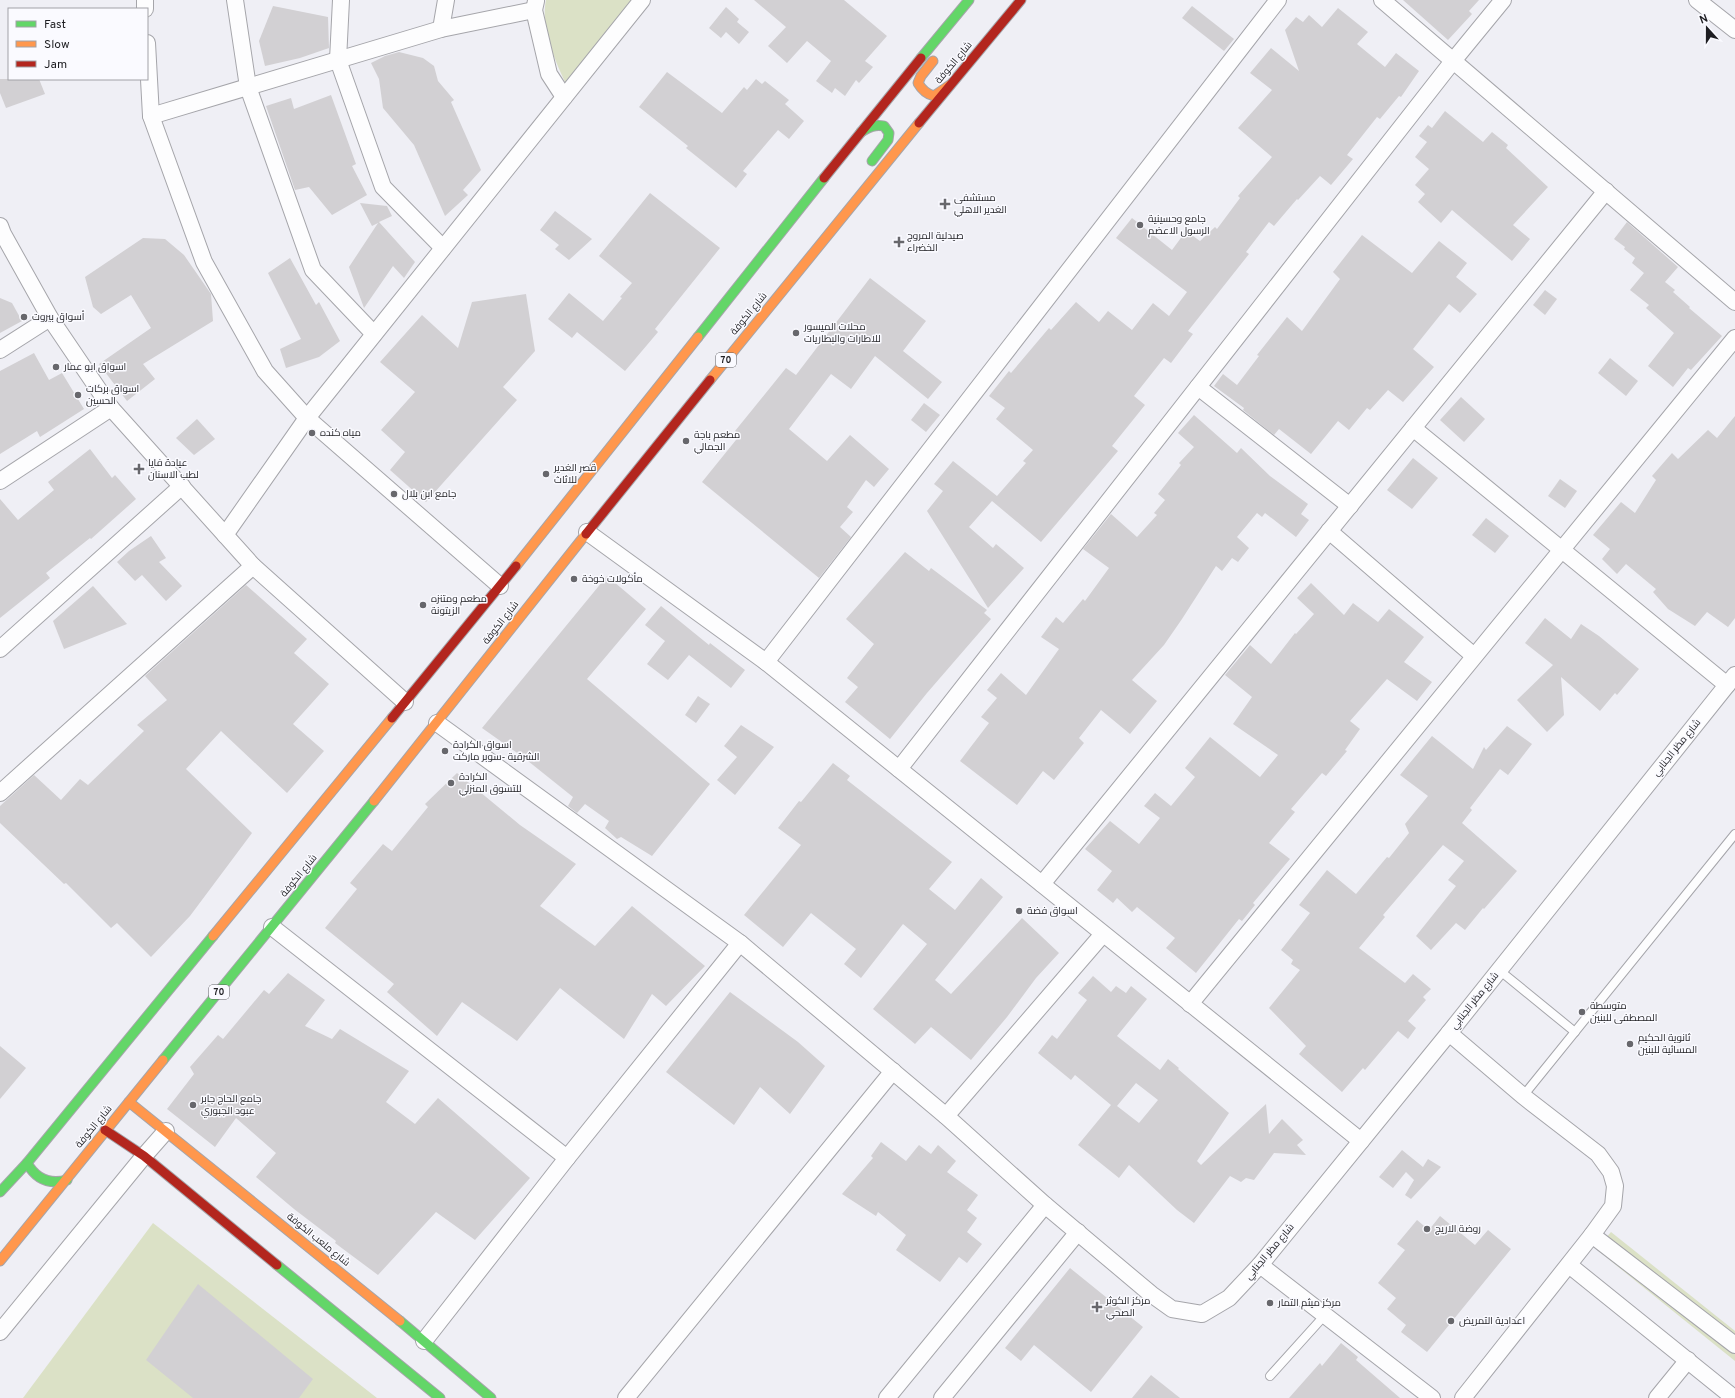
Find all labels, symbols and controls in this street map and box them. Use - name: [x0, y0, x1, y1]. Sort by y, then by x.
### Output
- legend: [8, 8, 148, 80]
- north arrow: [1687, 8, 1727, 48]
- text: N: [1698, 12, 1710, 28]
- text: Fast: [44, 17, 66, 33]
- text: Slow: [44, 37, 70, 53]
- street label: شارع الكوفة: [933, 39, 975, 87]
- text: Jam: [44, 57, 67, 73]
- place label: مستشفى الغدير الاهلي: [954, 192, 1007, 217]
- marker: مستشفى الغدير الاهلي: [939, 198, 951, 210]
- place label: جامع وحسينية الرسول الاعضم: [1148, 213, 1210, 238]
- marker: جامع وحسينية الرسول الاعضم: [1135, 220, 1145, 230]
- place label: صيدلية المروج الخضراء: [907, 230, 964, 255]
- marker: صيدلية المروج الخضراء: [894, 237, 904, 247]
- street label: شارع الكوفة: [728, 290, 770, 338]
- place label: أسواق بيروت: [32, 310, 85, 324]
- marker: أسواق بيروت: [19, 312, 29, 322]
- place label: محلات الميسور للاطارات والبطاريات: [803, 321, 881, 346]
- marker: محلات الميسور للاطارات والبطاريات: [791, 328, 801, 338]
- road number: 70: [716, 353, 736, 367]
- place label: اسواق ابو عمار: [63, 361, 126, 374]
- marker: اسواق ابو عمار: [51, 362, 61, 372]
- place label: اسواق بركات الحسين: [86, 383, 139, 408]
- marker: اسواق بركات الحسين: [73, 390, 83, 400]
- place label: مياه كنده: [320, 427, 361, 440]
- marker: مياه كنده: [307, 428, 317, 438]
- place label: مطعم باجة الجمالي: [694, 429, 740, 454]
- marker: مطعم باجة الجمالي: [681, 436, 691, 446]
- place label: عيادة فايا لطب الاسنان: [148, 457, 199, 482]
- place label: قصر الغدير للاثاث: [553, 462, 596, 487]
- marker: عيادة فايا لطب الاسنان: [133, 463, 145, 475]
- marker: قصر الغدير للاثاث: [541, 469, 551, 479]
- place label: جامع ابن بلال: [402, 488, 456, 501]
- marker: جامع ابن بلال: [389, 489, 399, 499]
- place label: مأكولات خوخة: [582, 572, 643, 586]
- marker: مأكولات خوخة: [569, 574, 579, 584]
- place label: مطعم ومتنزه الزيتونة: [431, 593, 487, 618]
- street label: شارع الكوفة: [480, 599, 522, 647]
- marker: مطعم ومتنزه الزيتونة: [418, 600, 428, 610]
- street label: شارع مظر الجنابي: [1650, 717, 1704, 779]
- place label: اسواق الكرادة الشرقية -سوبر ماركت: [453, 739, 540, 764]
- marker: اسواق الكرادة الشرقية -سوبر ماركت: [440, 746, 450, 756]
- place label: الكرادة للتسوق المنزلي: [459, 771, 521, 796]
- marker: الكرادة للتسوق المنزلي: [446, 778, 456, 788]
- street label: شارع الكوفة: [278, 852, 320, 900]
- place label: اسواق فضة: [1027, 905, 1078, 918]
- marker: اسواق فضة: [1014, 906, 1024, 916]
- street label: شارع مظر الجنابي: [1448, 970, 1502, 1032]
- road number: 70: [209, 985, 229, 999]
- place label: متوسطة المصطفى للبنين: [1590, 1000, 1657, 1025]
- marker: متوسطة المصطفى للبنين: [1577, 1007, 1587, 1017]
- place label: ثانوية الحكيم المسائية للبنين: [1638, 1032, 1697, 1057]
- marker: ثانوية الحكيم المسائية للبنين: [1625, 1039, 1635, 1049]
- place label: جامع الحاج جابر عبود الجبوري: [200, 1093, 261, 1118]
- marker: جامع الحاج جابر عبود الجبوري: [188, 1100, 198, 1110]
- street label: شارع الكوفة: [73, 1103, 115, 1151]
- street label: شارع ملعب الكوفة: [284, 1210, 352, 1270]
- street label: شارع مظر الجنابي: [1243, 1221, 1297, 1283]
- place label: روضة الاريج: [1435, 1223, 1481, 1236]
- marker: روضة الاريج: [1422, 1224, 1432, 1234]
- place label: مركز الكوثر الصحي: [1105, 1295, 1151, 1320]
- place label: مركز ميثم التمار: [1277, 1297, 1341, 1310]
- marker: مركز ميثم التمار: [1265, 1298, 1275, 1308]
- marker: مركز الكوثر الصحي: [1091, 1301, 1103, 1313]
- place label: اعدادية التمريض: [1459, 1315, 1525, 1328]
- marker: اعدادية التمريض: [1446, 1316, 1456, 1326]

